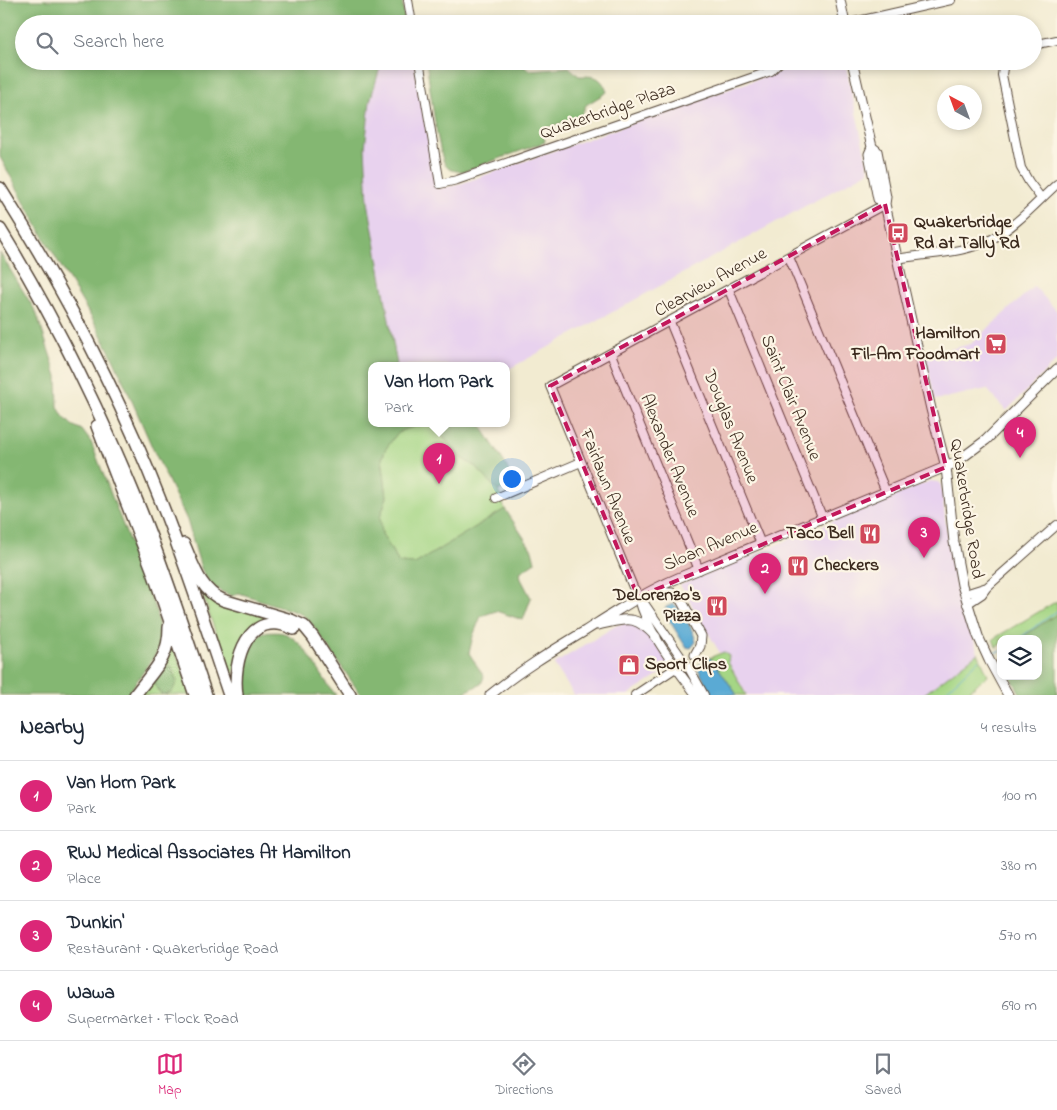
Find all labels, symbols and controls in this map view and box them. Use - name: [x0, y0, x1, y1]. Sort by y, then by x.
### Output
- search box: [15, 15, 1042, 70]
- icon: search: [33, 29, 61, 57]
- text: Search here: [73, 29, 164, 56]
- street label: Quakerbridge Plaza: [537, 77, 679, 148]
- north arrow: [937, 85, 982, 130]
- place label: Quakerbridge Rd at Tally Rd: [914, 210, 1020, 258]
- bus stop icon: Quakerbridge Rd at Tally Rd: [886, 221, 910, 245]
- street label: Clearview Avenue: [650, 241, 773, 325]
- place label: Hamilton Fil-Am Foodmart: [851, 321, 981, 368]
- street label: Saint Clair Avenue: [753, 331, 827, 466]
- supermarket icon: Hamilton Fil-Am Foodmart: [984, 332, 1008, 356]
- popup: [368, 362, 510, 427]
- street label: Douglas Avenue: [694, 365, 765, 489]
- text: Van Horn Park: [385, 369, 493, 396]
- street label: Alexander Avenue: [632, 390, 706, 522]
- text: Park: [385, 396, 414, 420]
- pin: 4: [1004, 417, 1036, 458]
- street label: Fairlawn Avenue: [572, 425, 642, 549]
- street label: Quakerbridge Road: [941, 437, 990, 581]
- pin: 1: [423, 443, 455, 484]
- your location: [499, 466, 525, 492]
- street label: Sloan Avenue: [659, 515, 763, 579]
- pin: 3: [908, 517, 940, 558]
- place label: Taco Bell: [786, 521, 854, 547]
- restaurant icon: Taco Bell: [858, 522, 882, 546]
- pin: 2: [749, 553, 781, 594]
- place label: Checkers: [814, 553, 879, 579]
- restaurant icon: Checkers: [786, 554, 810, 578]
- place label: DeLorenzo's Pizza: [612, 583, 701, 630]
- restaurant icon: DeLorenzo's Pizza: [705, 594, 729, 618]
- map controls: [997, 635, 1042, 680]
- button: layers: [997, 635, 1042, 680]
- place label: Sport Clips: [645, 652, 727, 678]
- shop icon: Sport Clips: [617, 653, 641, 677]
- text: Nearby: [20, 713, 84, 743]
- text: 4 results: [981, 716, 1037, 740]
- text: Van Horn Park: [67, 770, 176, 797]
- text: 1: [33, 784, 39, 808]
- text: 100 m: [1002, 784, 1037, 808]
- text: Park: [67, 797, 96, 821]
- text: RWJ Medical Associates At Hamilton: [67, 840, 351, 867]
- text: 2: [32, 854, 40, 878]
- text: 380 m: [1001, 854, 1037, 878]
- text: Place: [67, 867, 101, 891]
- text: Dunkin': [67, 910, 124, 937]
- text: 3: [33, 924, 39, 948]
- text: 570 m: [998, 924, 1037, 948]
- text: Restaurant · Quakerbridge Road: [67, 937, 278, 961]
- text: Wawa: [67, 980, 115, 1007]
- text: 4: [33, 994, 39, 1018]
- text: 690 m: [1002, 994, 1037, 1018]
- text: Supermarket · Flock Road: [67, 1007, 238, 1031]
- tab: Map: [156, 1050, 184, 1101]
- tab: Directions: [495, 1050, 553, 1101]
- tab: Saved: [865, 1050, 901, 1101]

